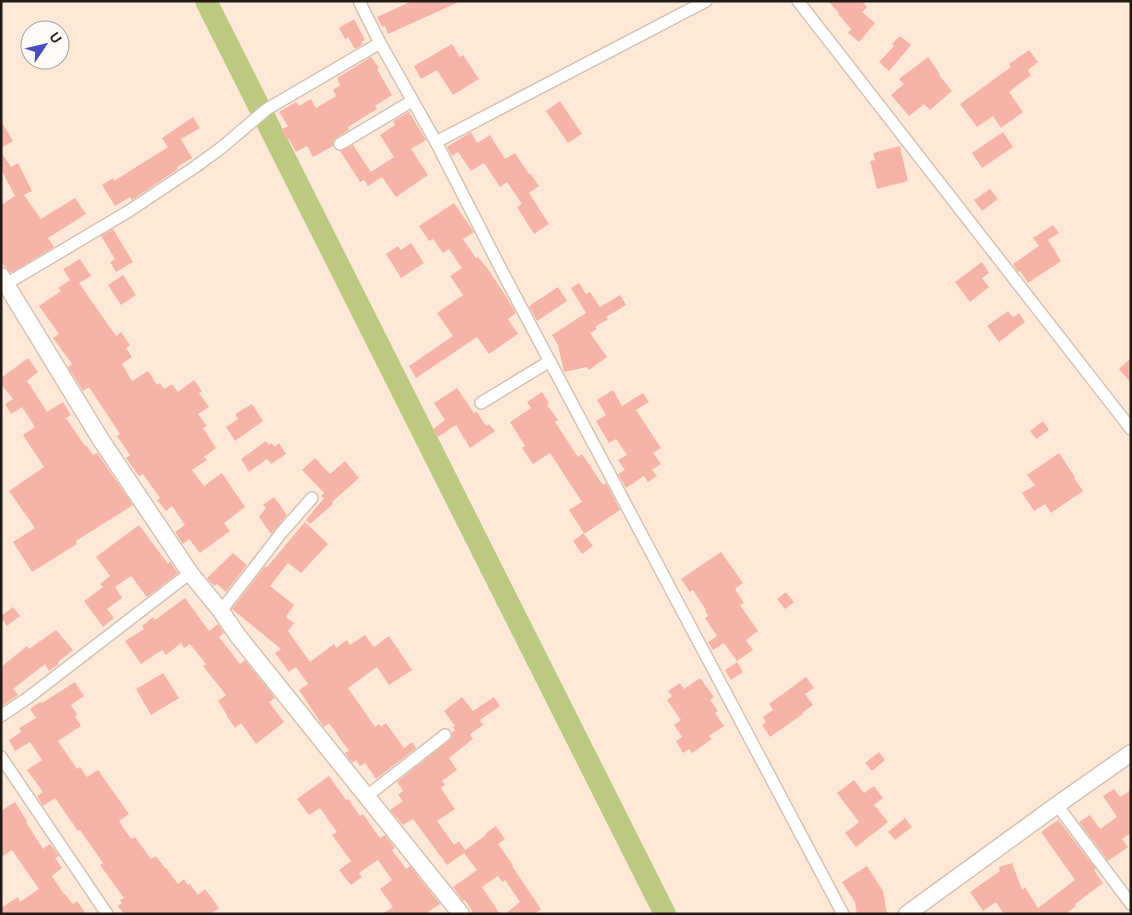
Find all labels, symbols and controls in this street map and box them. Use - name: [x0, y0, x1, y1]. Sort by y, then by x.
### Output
- north arrow: [20, 20, 70, 70]
- text: U: [45, 29, 65, 47]

